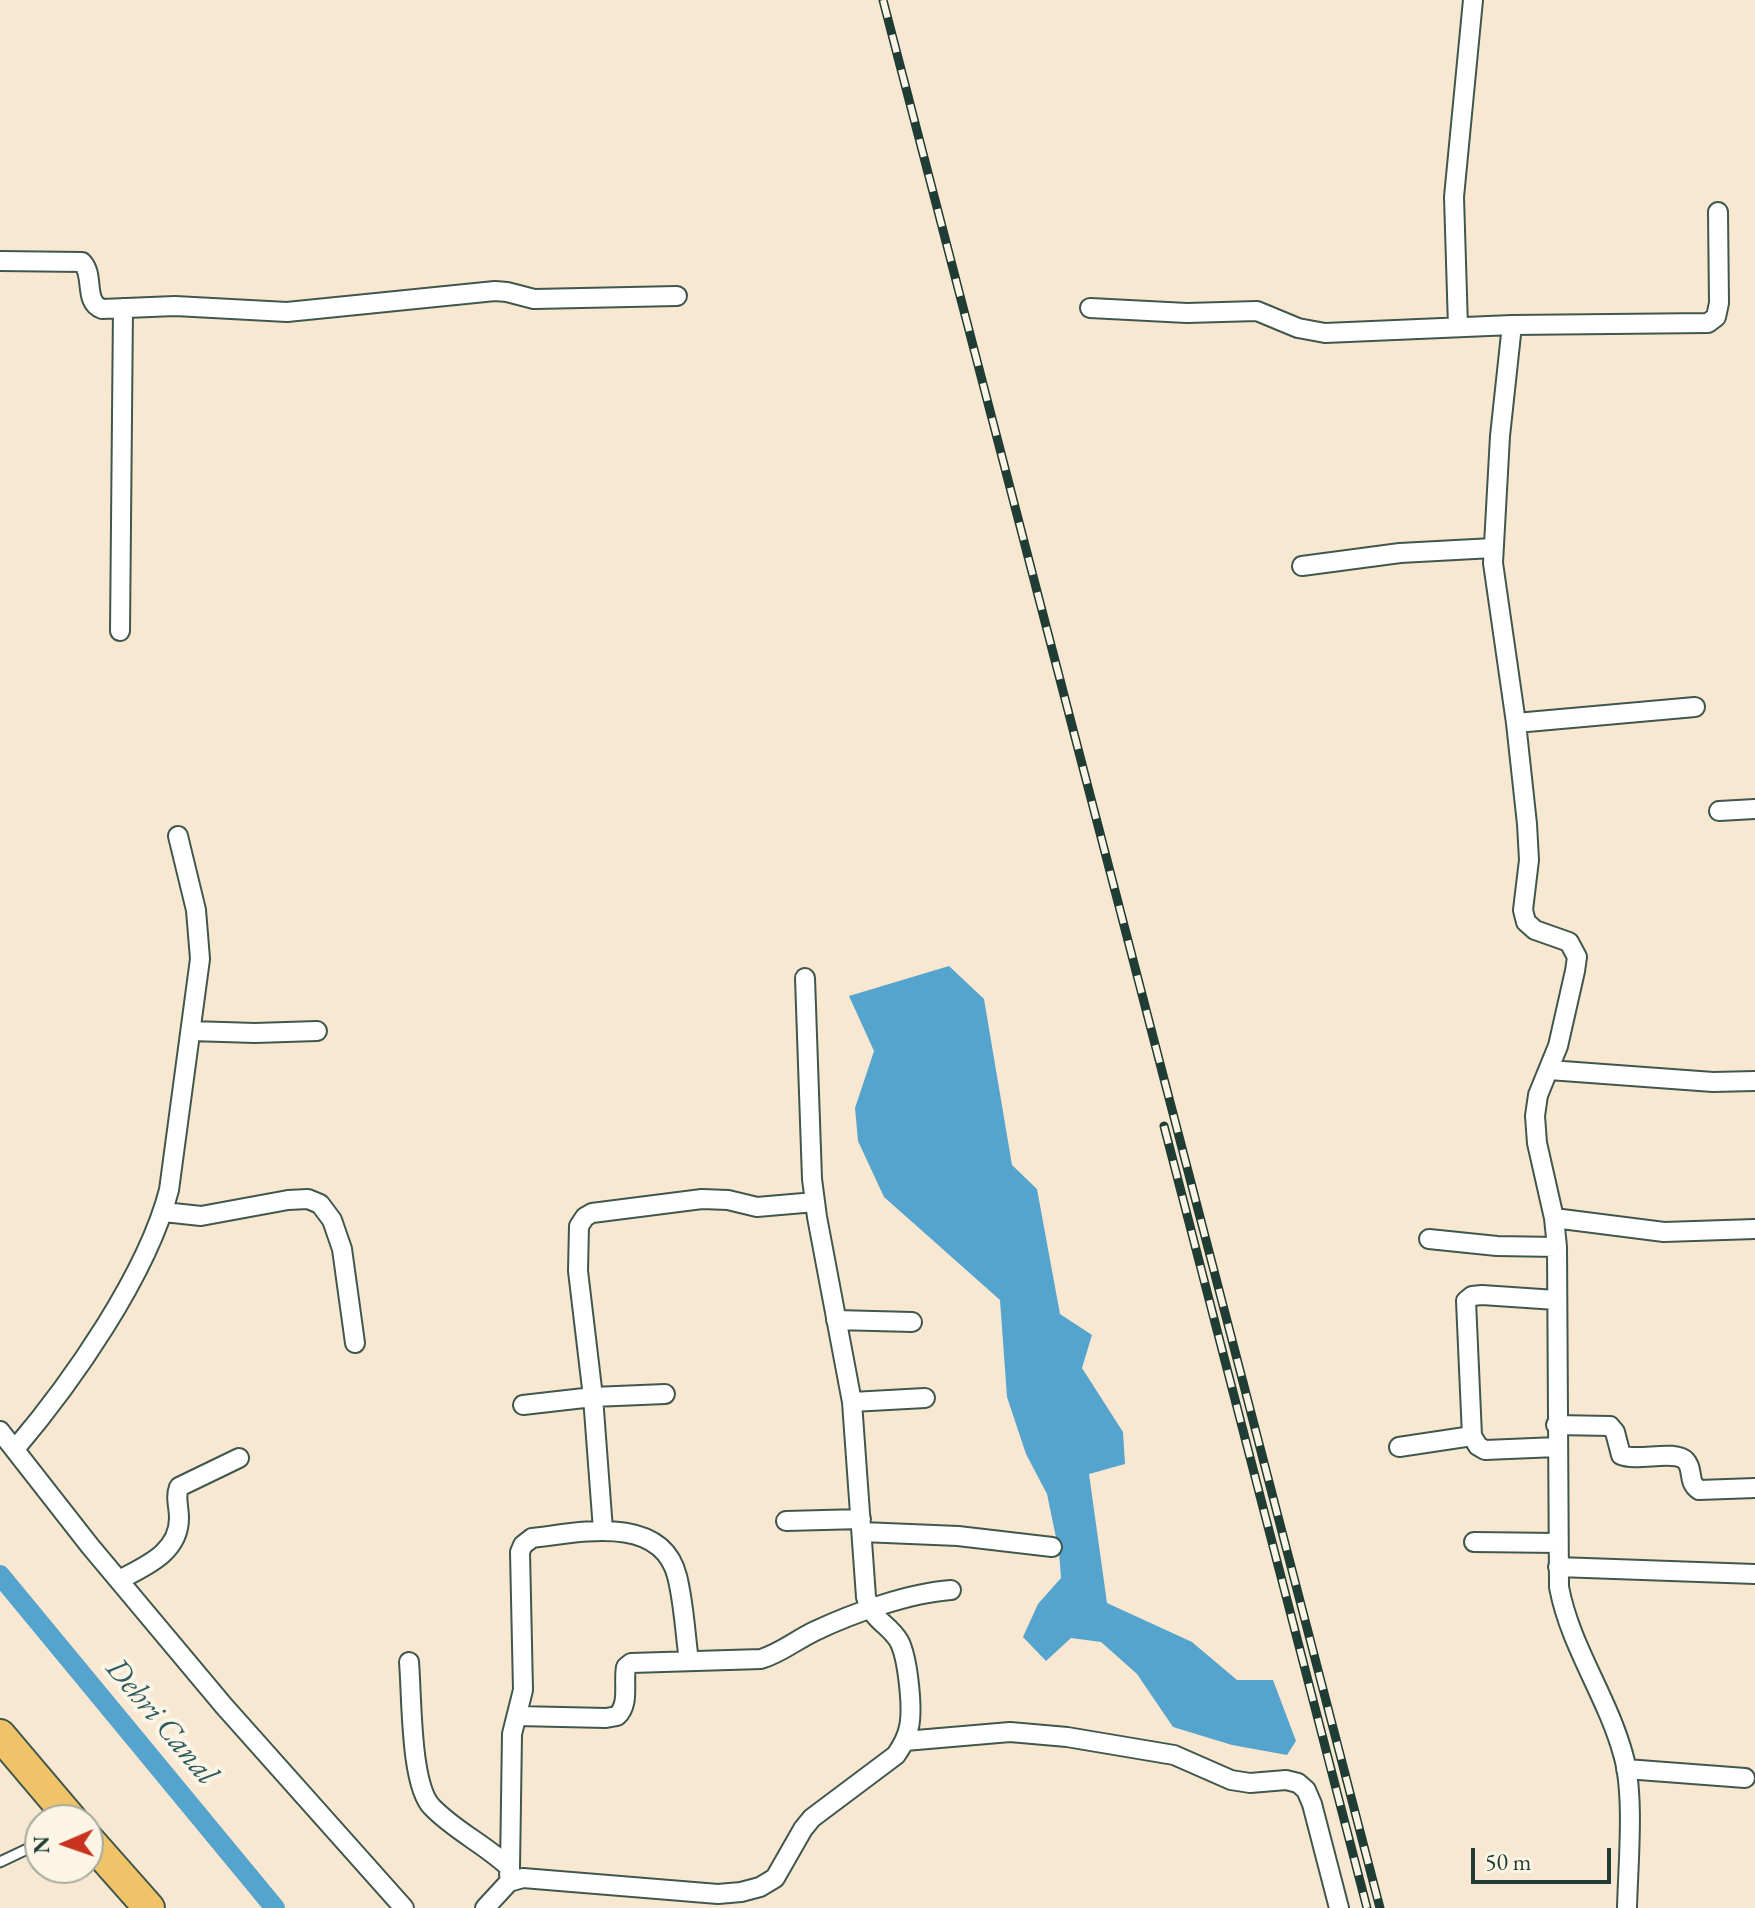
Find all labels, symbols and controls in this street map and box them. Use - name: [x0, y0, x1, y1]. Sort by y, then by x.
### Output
- water label: Dehri Canal: [97, 1651, 225, 1793]
- north arrow: [24, 1804, 104, 1884]
- scale bar: [1475, 1832, 1615, 1882]
- text: N: [27, 1835, 56, 1854]
- text: 50 m: [1485, 1846, 1532, 1877]

